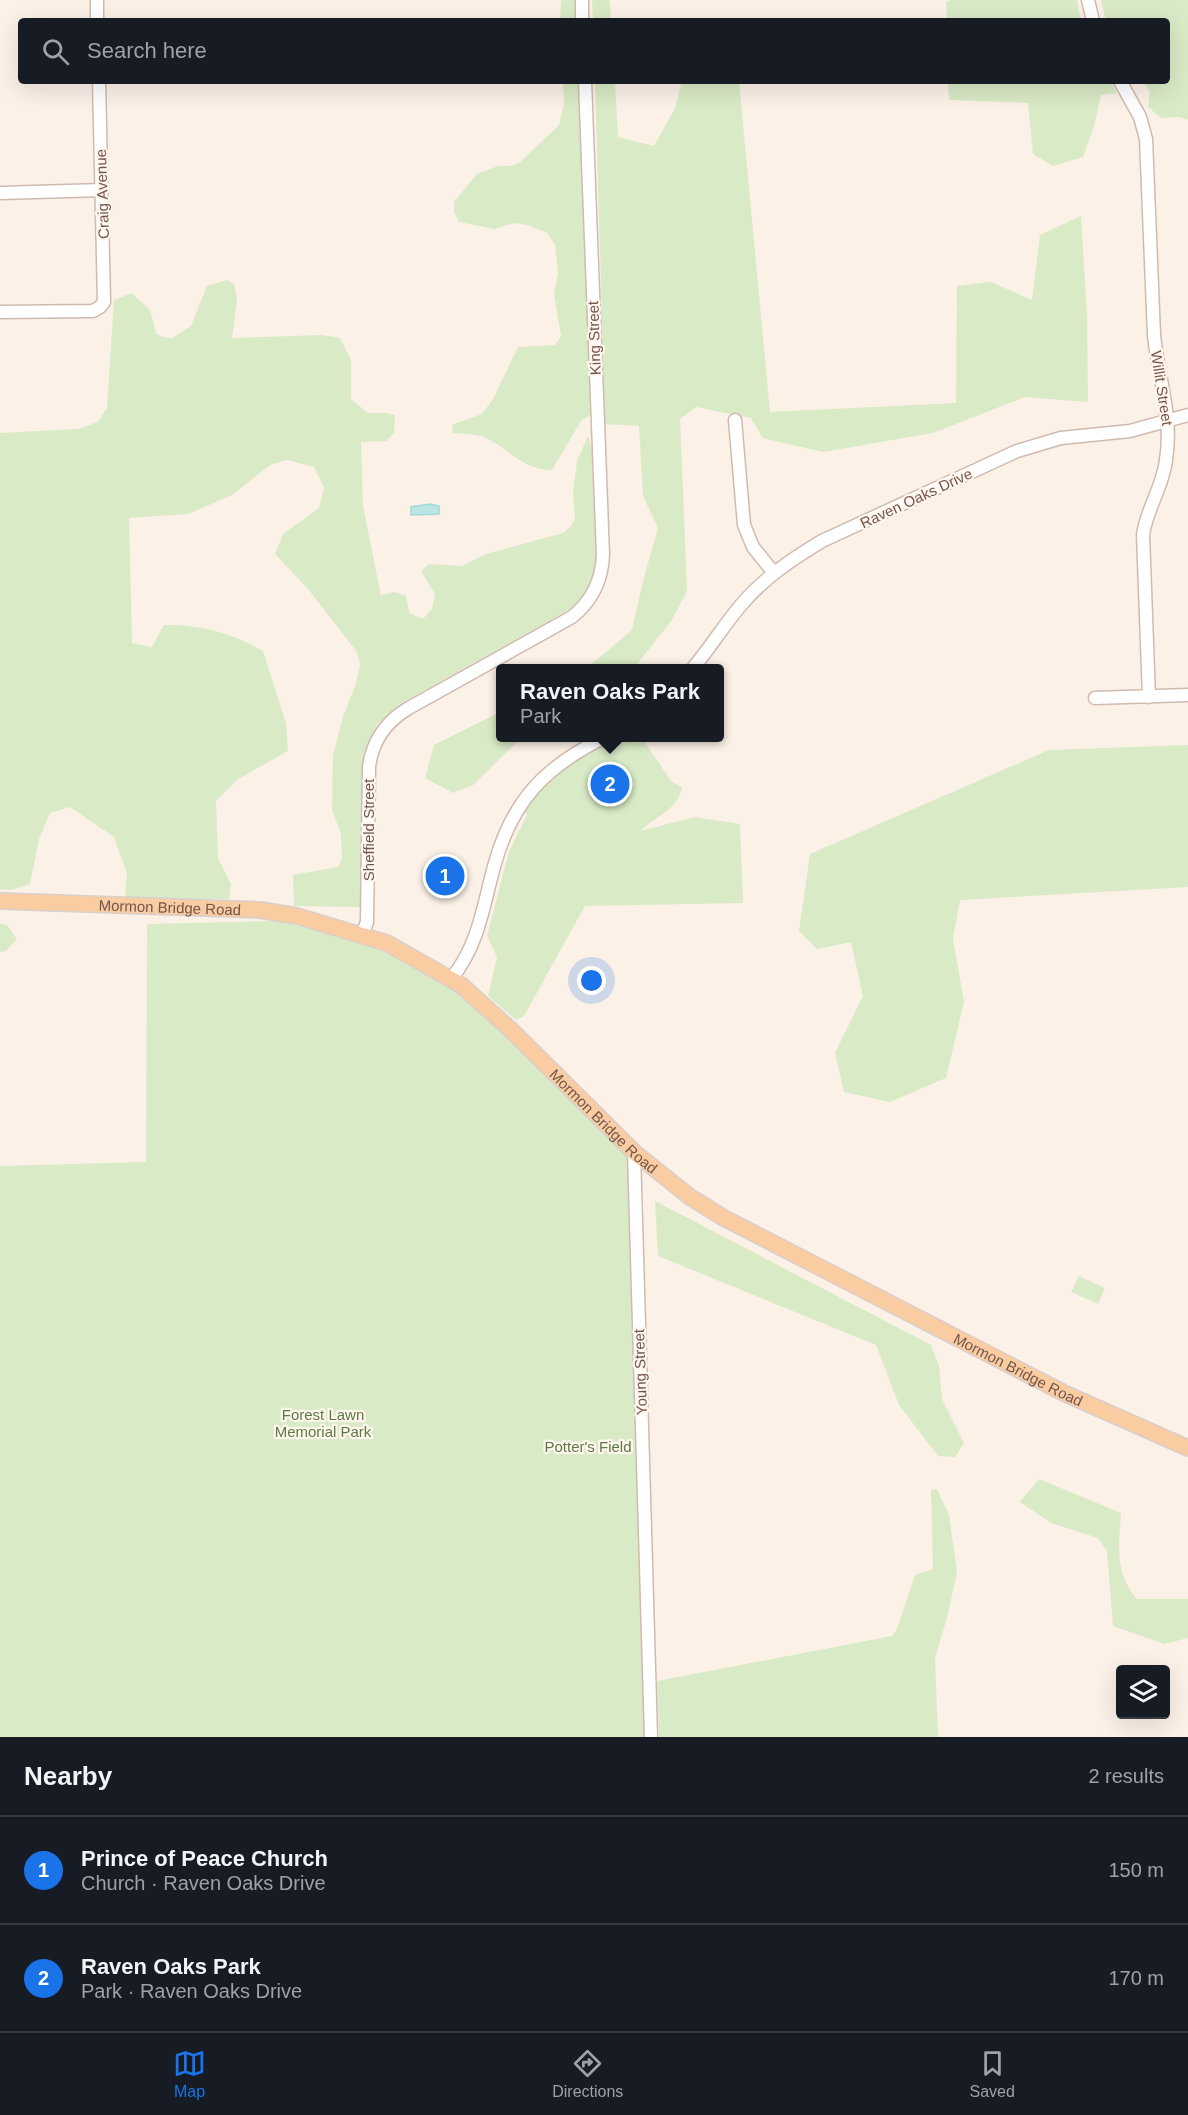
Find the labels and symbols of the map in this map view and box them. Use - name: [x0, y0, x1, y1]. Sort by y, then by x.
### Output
- street label: Craig Avenue: [92, 149, 112, 239]
- street label: King Street: [584, 300, 604, 375]
- street label: Willit Street: [1148, 349, 1176, 428]
- street label: Raven Oaks Drive: [857, 465, 975, 531]
- pin: 2: [590, 762, 630, 806]
- street label: Sheffield Street: [360, 778, 377, 881]
- pin: 1: [426, 854, 464, 898]
- street label: Mormon Bridge Road: [98, 896, 241, 918]
- your location: [577, 966, 606, 995]
- street label: Mormon Bridge Road: [547, 1065, 661, 1176]
- street label: Young Street: [630, 1328, 650, 1415]
- street label: Mormon Bridge Road: [951, 1329, 1086, 1409]
- park label: Forest Lawn Memorial Park: [275, 1406, 372, 1440]
- park label: Potter's Field: [544, 1438, 632, 1455]

